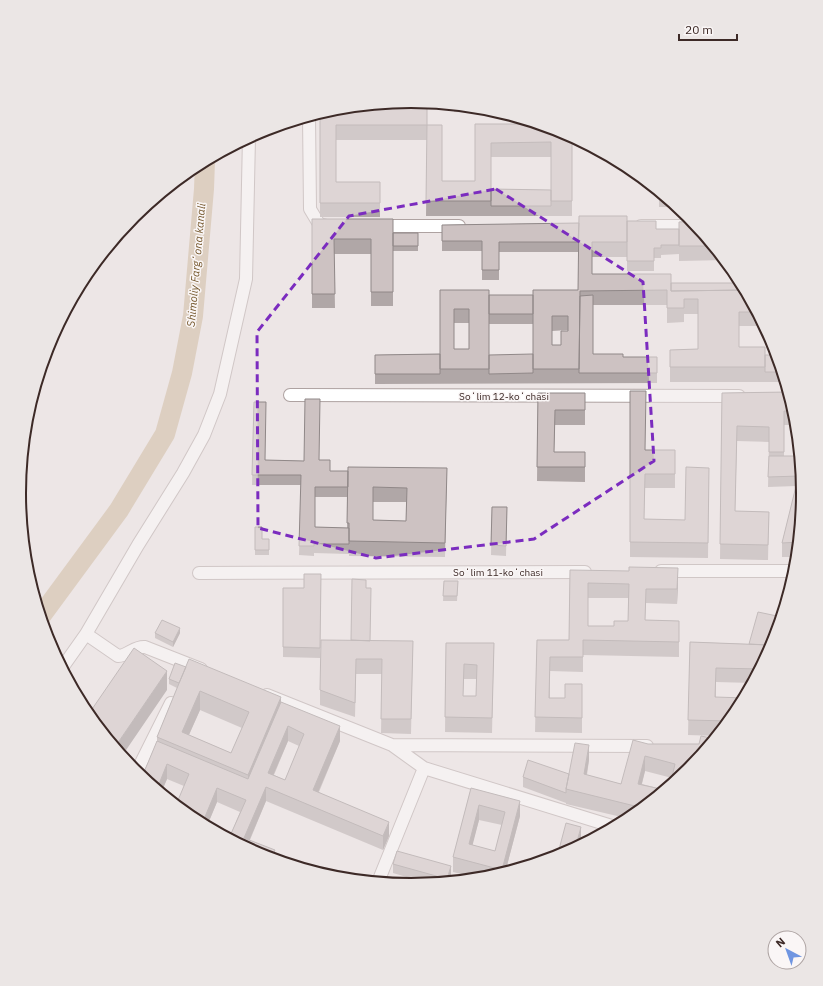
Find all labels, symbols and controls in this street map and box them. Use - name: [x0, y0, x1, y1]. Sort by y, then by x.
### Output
- scale bar: [679, 16, 737, 42]
- text: 20 m: [685, 22, 713, 37]
- water label: Shimoliy Fargʻona kanali: [184, 202, 208, 327]
- street label: Soʻlim 12-koʻchasi: [459, 390, 549, 403]
- street label: Soʻlim 11-koʻchasi: [453, 566, 543, 579]
- north arrow: [767, 930, 807, 970]
- text: N: [773, 935, 788, 950]

